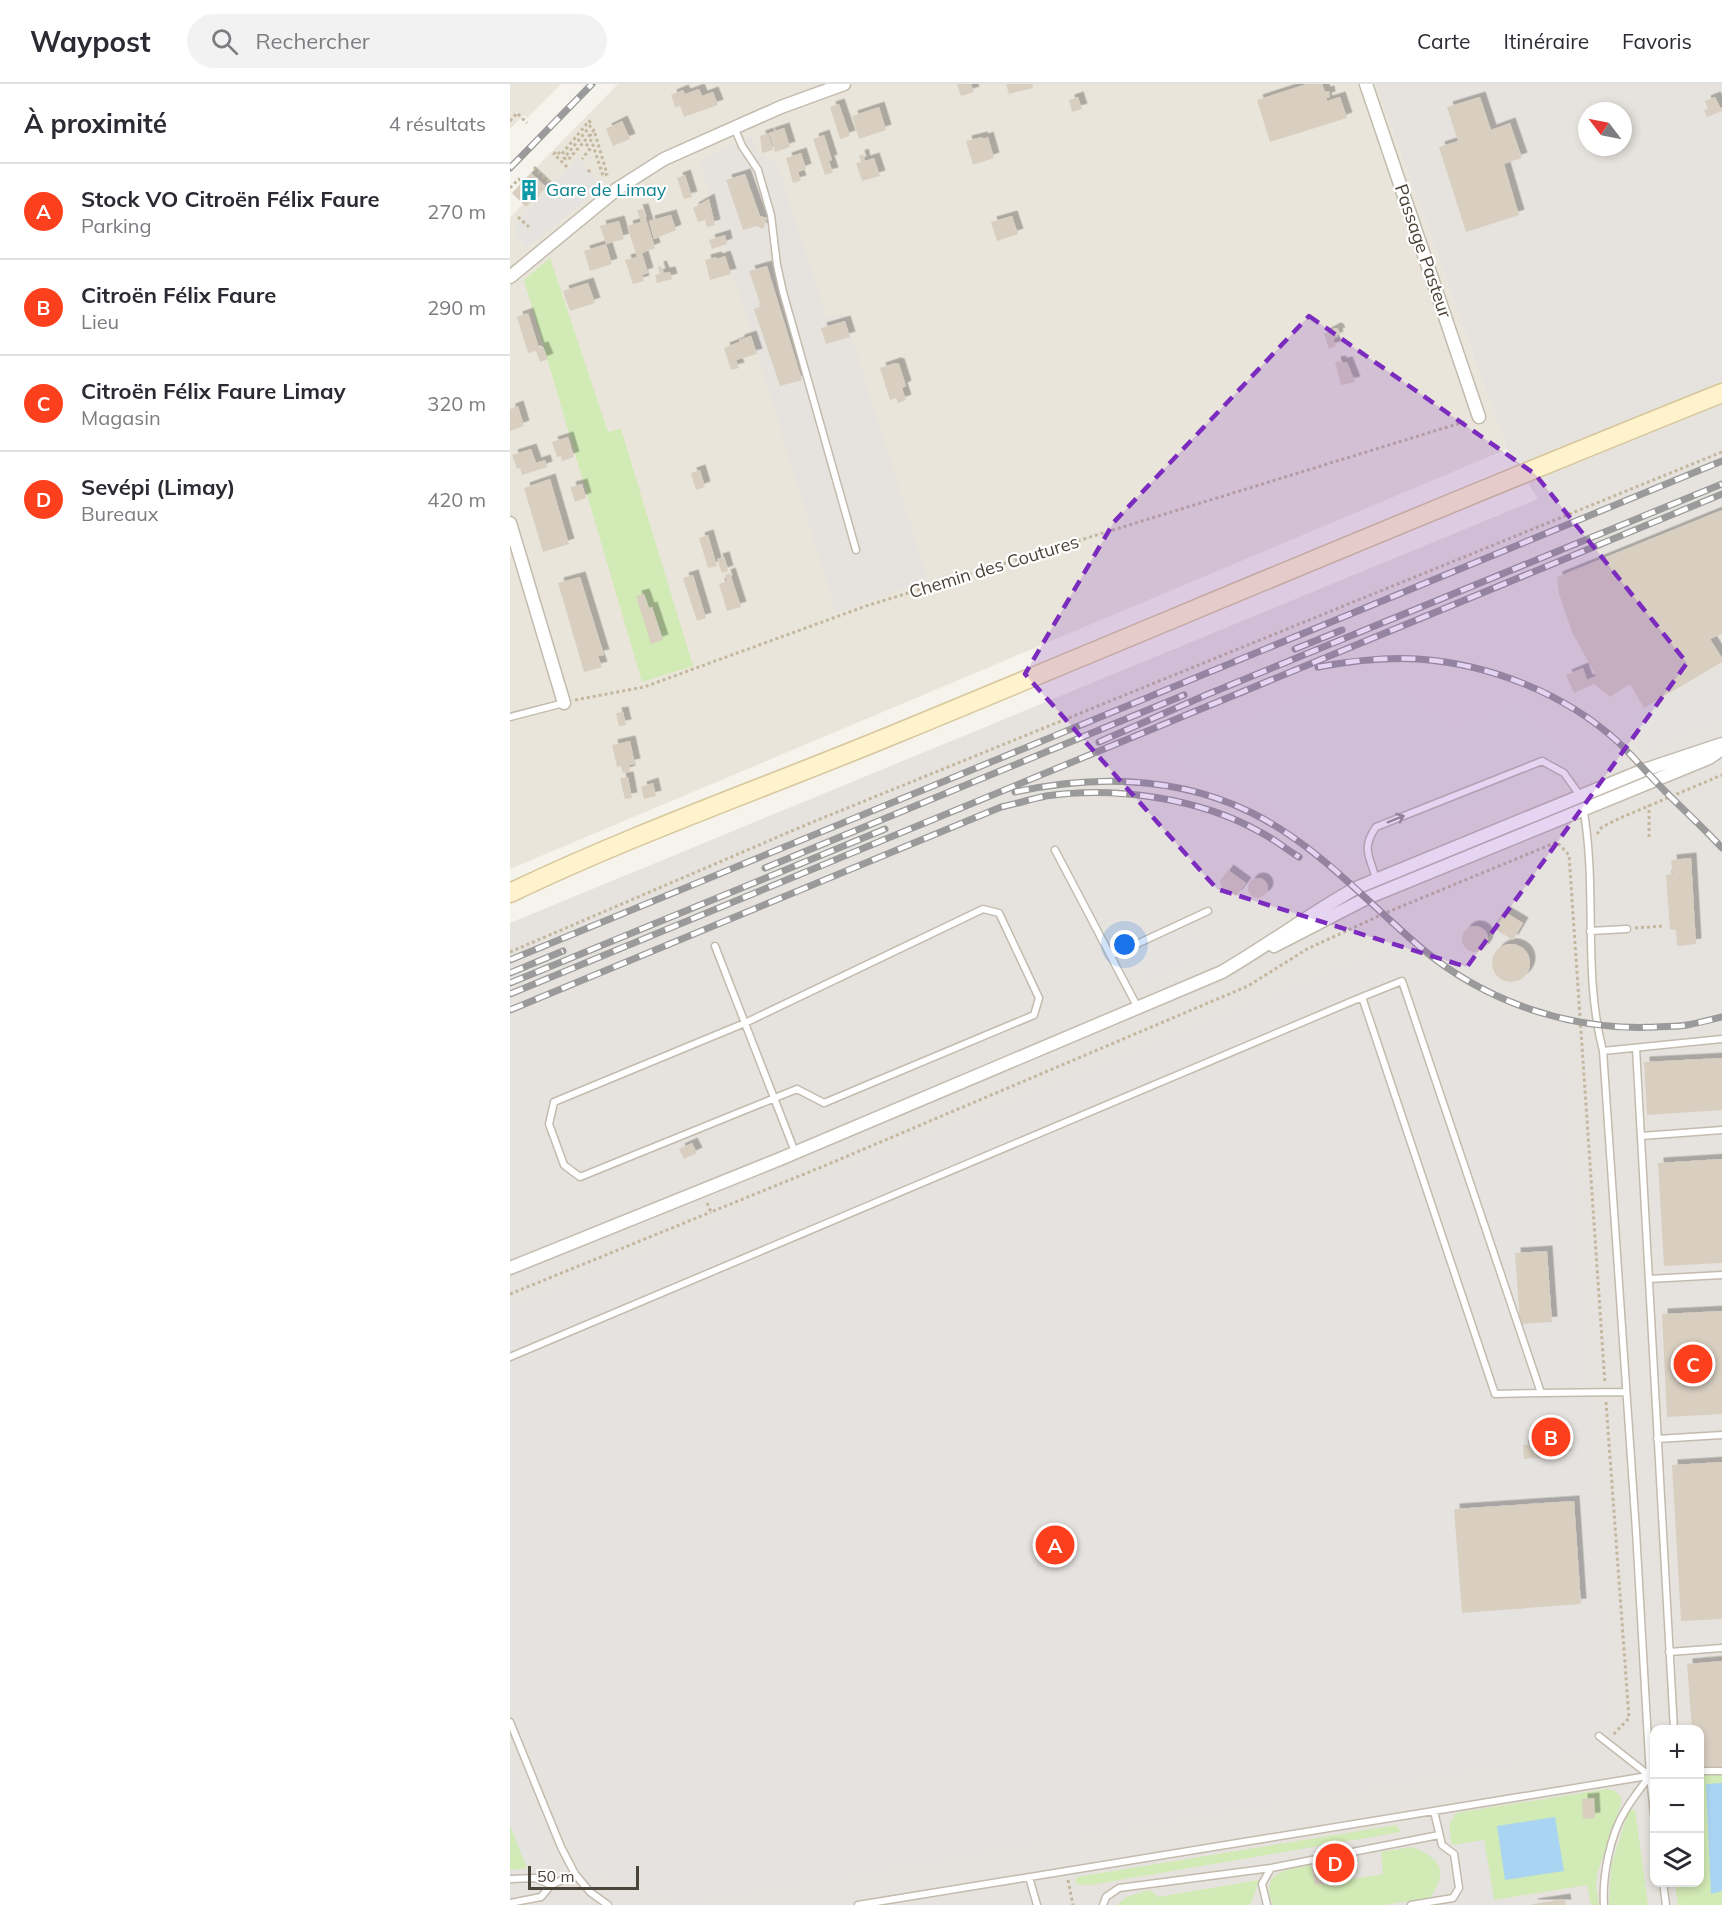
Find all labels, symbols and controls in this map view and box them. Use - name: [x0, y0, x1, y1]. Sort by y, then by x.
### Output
- search box: [187, 14, 607, 68]
- text: Waypost: [30, 24, 151, 59]
- icon: search: [208, 25, 241, 58]
- text: Rechercher: [256, 27, 370, 55]
- text: Carte: [1417, 28, 1471, 54]
- text: Itinéraire: [1504, 28, 1589, 54]
- text: Favoris: [1622, 28, 1692, 54]
- north arrow: [1578, 102, 1632, 156]
- text: À proximité: [24, 107, 167, 140]
- text: 4 résultats: [389, 111, 486, 136]
- building icon: Gare de Limay: [517, 178, 541, 202]
- place label: Gare de Limay: [546, 178, 667, 201]
- street label: Passage Pasteur: [1390, 181, 1457, 321]
- text: Stock VO Citroën Félix Faure: [81, 185, 380, 213]
- text: A: [36, 199, 51, 224]
- text: 270 m: [427, 199, 486, 224]
- text: Parking: [81, 213, 152, 238]
- text: Citroën Félix Faure: [81, 281, 276, 309]
- text: B: [37, 295, 50, 320]
- text: 290 m: [427, 295, 486, 320]
- text: Lieu: [81, 309, 119, 334]
- text: Citroën Félix Faure Limay: [81, 377, 346, 405]
- text: C: [37, 391, 50, 416]
- text: 320 m: [427, 391, 486, 416]
- text: Magasin: [81, 405, 161, 430]
- text: Sevépi (Limay): [81, 473, 235, 501]
- text: D: [36, 487, 51, 512]
- text: 420 m: [427, 487, 486, 512]
- text: Bureaux: [81, 501, 158, 526]
- street label: Chemin des Coutures: [906, 530, 1082, 603]
- one-way arrow: [1386, 813, 1405, 824]
- your location: [1110, 930, 1139, 959]
- pin: C: [1674, 1342, 1712, 1386]
- pin: B: [1532, 1414, 1570, 1460]
- pin: A: [1036, 1522, 1074, 1568]
- map controls: [1650, 1725, 1704, 1887]
- button: +: [1650, 1725, 1704, 1779]
- button: −: [1650, 1779, 1704, 1833]
- button: layers: [1650, 1833, 1704, 1887]
- pin: D: [1316, 1840, 1354, 1886]
- scale bar: [528, 1863, 639, 1890]
- text: 50 m: [537, 1866, 574, 1886]

